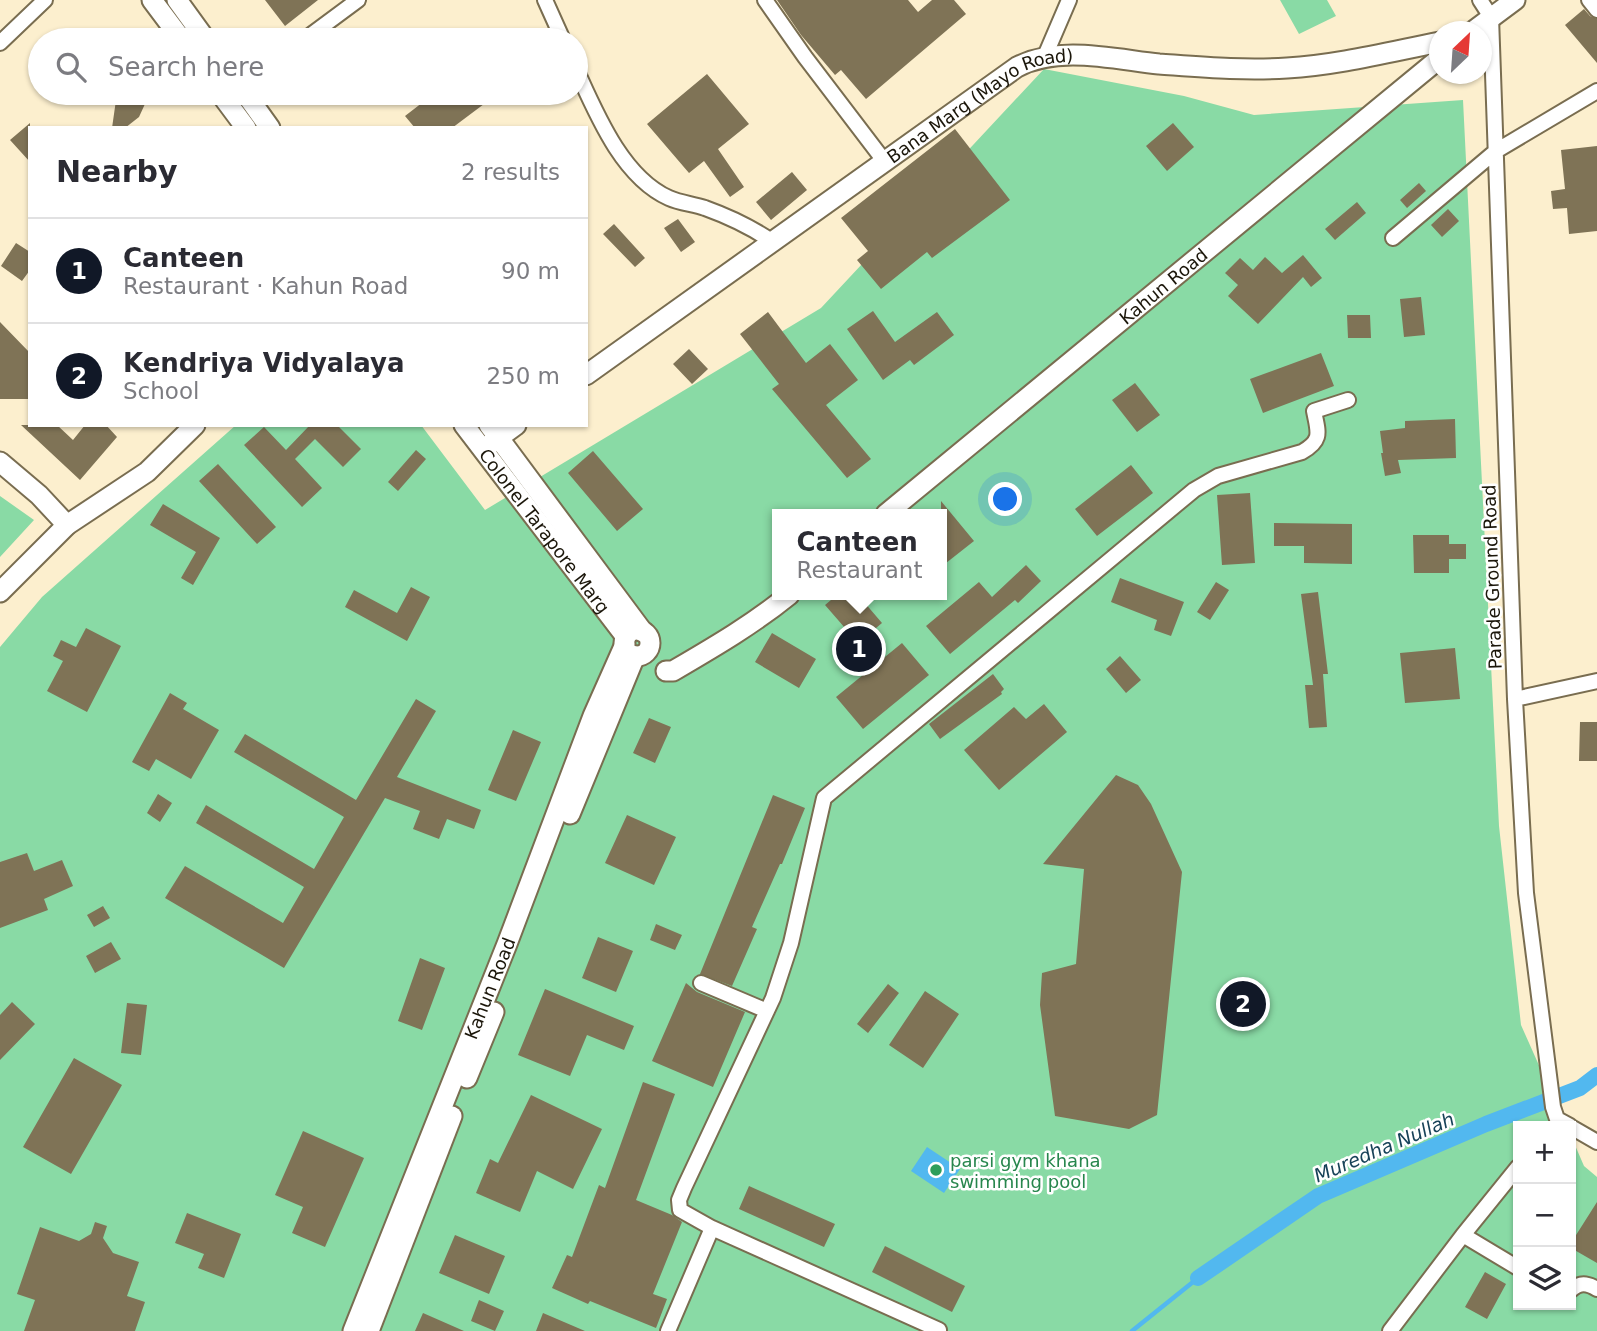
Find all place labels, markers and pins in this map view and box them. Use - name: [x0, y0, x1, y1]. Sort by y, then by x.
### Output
- pin: 1: [836, 623, 882, 675]
- pin: 2: [1220, 978, 1266, 1030]
- place label: parsi gym khana swimming pool: [950, 1150, 1101, 1192]
- marker: parsi gym khana swimming pool: [928, 1162, 944, 1178]

